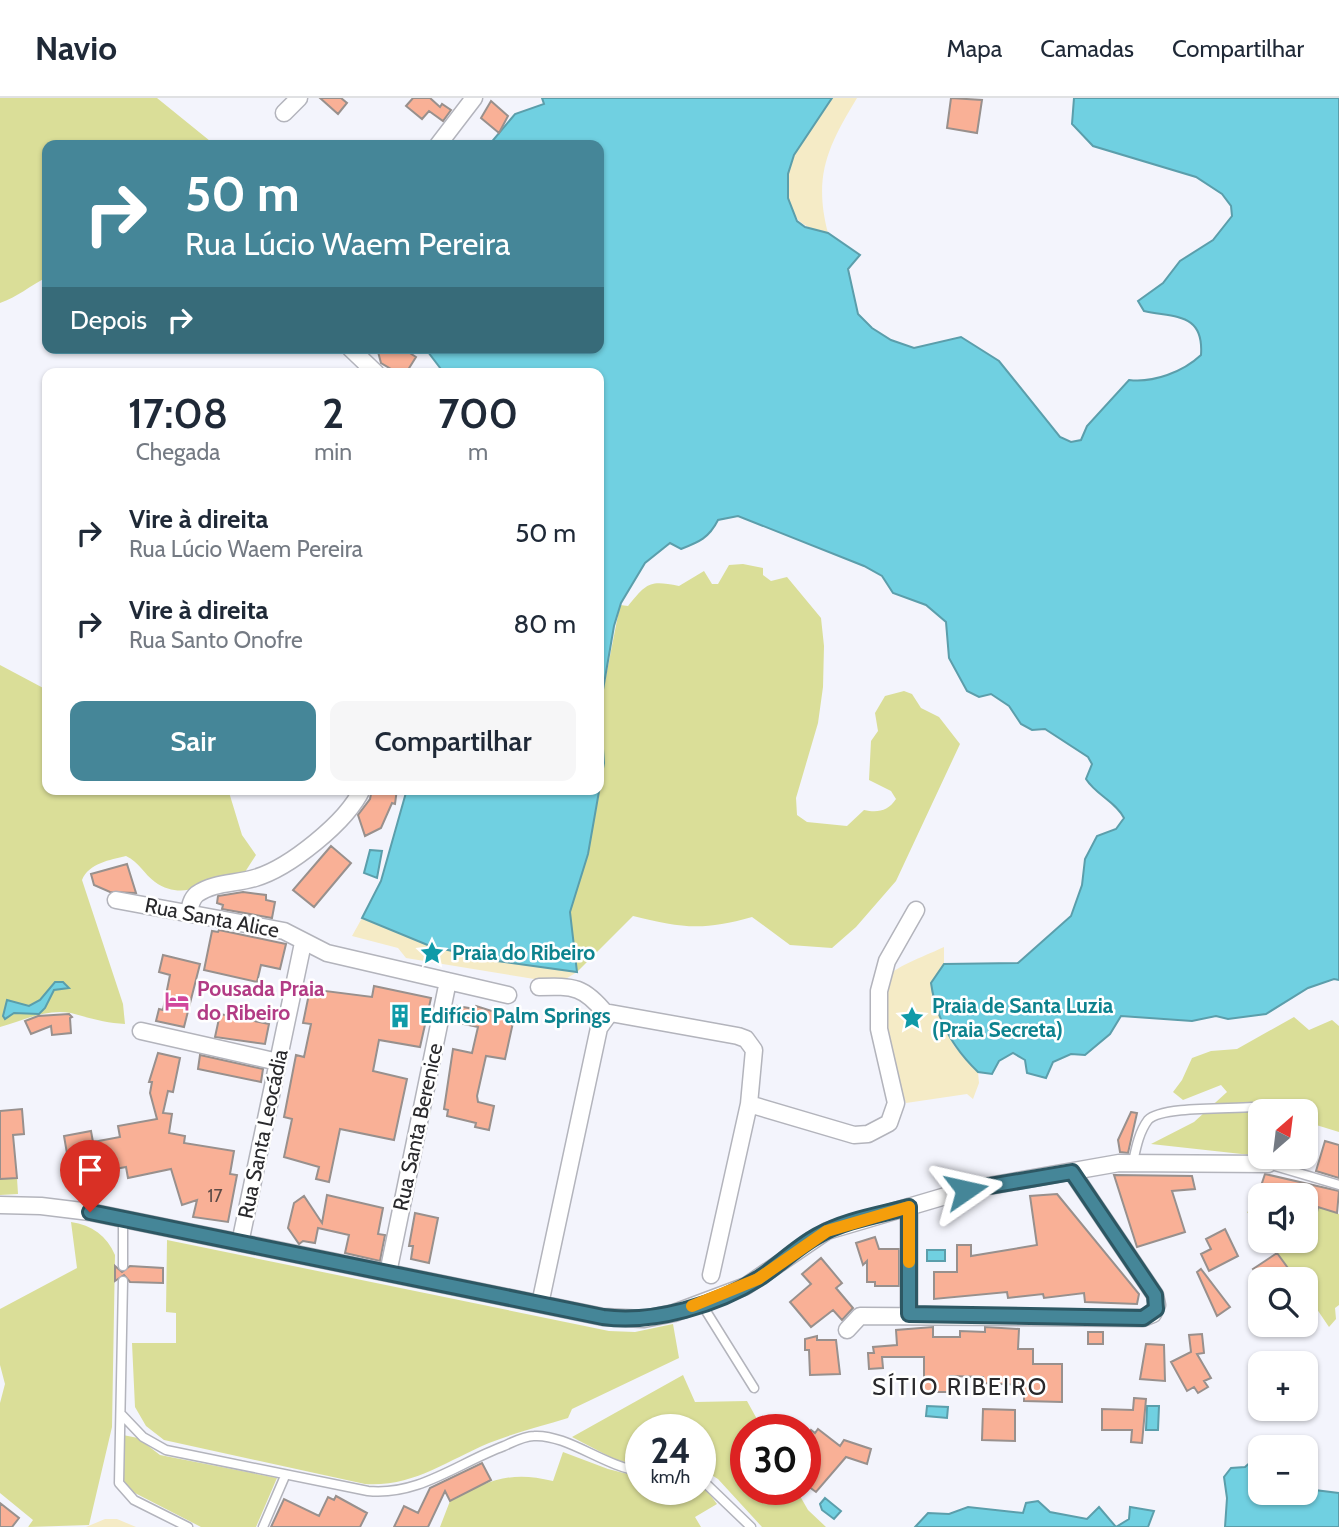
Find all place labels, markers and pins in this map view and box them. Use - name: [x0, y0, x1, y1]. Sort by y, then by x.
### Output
- place icon: Praia do Ribeiro: [418, 939, 446, 967]
- place label: Praia do Ribeiro: [452, 940, 595, 965]
- place label: Pousada Praia do Ribeiro: [197, 976, 325, 1025]
- hotel icon: Pousada Praia do Ribeiro: [163, 987, 191, 1015]
- place label: Praia de Santa Luzia (Praia Secreta): [932, 993, 1114, 1042]
- building icon: Edifício Palm Springs: [386, 1002, 414, 1030]
- place label: Edifício Palm Springs: [420, 1003, 611, 1028]
- place icon: Praia de Santa Luzia (Praia Secreta): [898, 1004, 926, 1032]
- pin: [60, 1140, 120, 1212]

